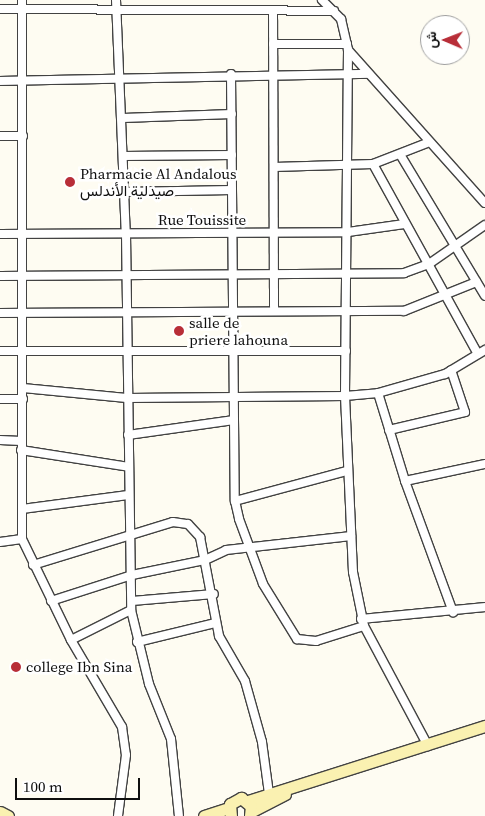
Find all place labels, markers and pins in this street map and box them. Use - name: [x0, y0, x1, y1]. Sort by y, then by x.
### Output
- place label: Pharmacie Al Andalous صيدلية الأندلس: [80, 164, 237, 199]
- marker: Pharmacie Al Andalous صيدلية الأندلس: [64, 176, 76, 188]
- place label: salle de priere lahouna: [189, 313, 288, 348]
- marker: salle de priere lahouna: [173, 325, 185, 337]
- place label: college Ibn Sina: [26, 658, 132, 676]
- marker: college Ibn Sina: [10, 661, 22, 673]

